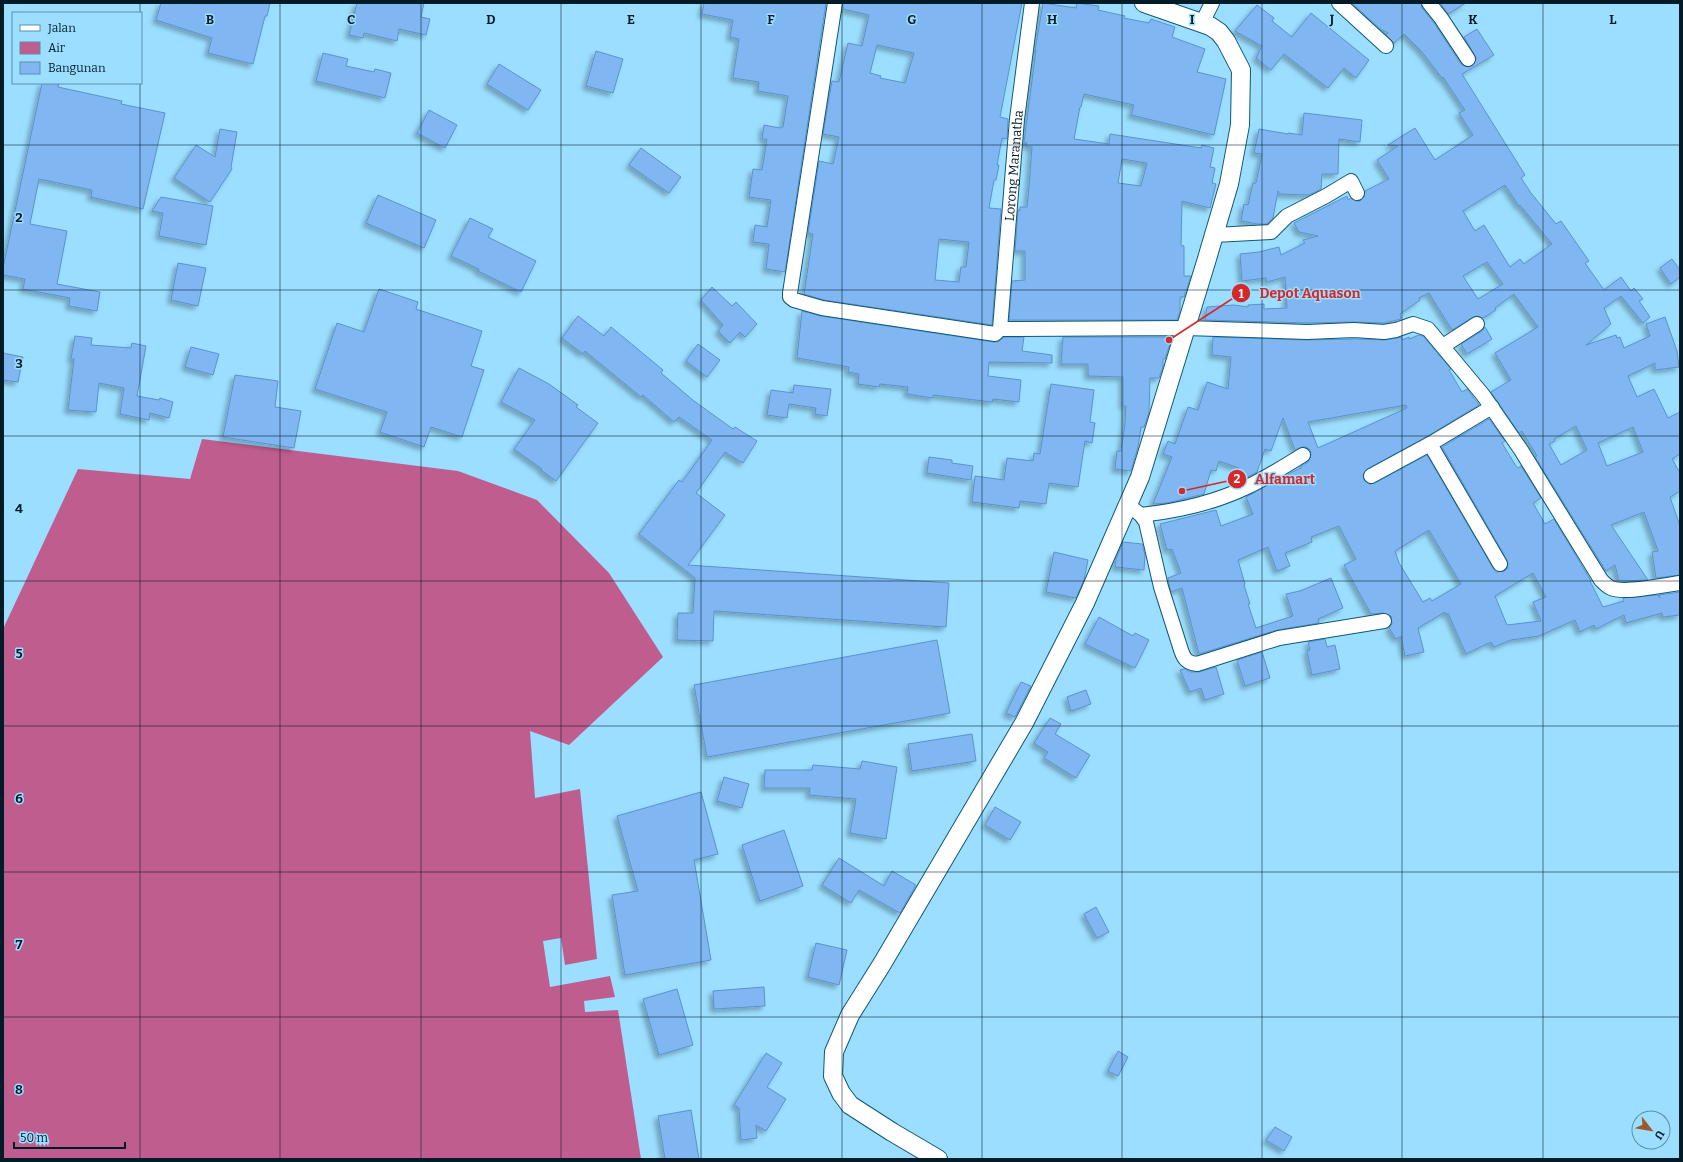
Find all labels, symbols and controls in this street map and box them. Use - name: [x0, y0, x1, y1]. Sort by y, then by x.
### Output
- legend: [12, 12, 142, 84]
- text: B: [206, 12, 214, 27]
- text: C: [347, 12, 355, 27]
- text: D: [486, 12, 496, 27]
- text: E: [627, 12, 635, 27]
- text: F: [767, 12, 775, 27]
- text: G: [907, 12, 917, 27]
- text: H: [1047, 12, 1057, 27]
- text: I: [1190, 12, 1195, 27]
- text: J: [1329, 12, 1335, 27]
- text: K: [1468, 12, 1478, 27]
- text: L: [1609, 12, 1617, 27]
- text: Jalan: [47, 21, 76, 35]
- text: Air: [48, 41, 66, 55]
- text: Bangunan: [48, 61, 106, 75]
- street label: Lorong Maranatha: [1001, 109, 1026, 222]
- text: 2: [15, 210, 23, 225]
- callout: Depot Aquason: [1231, 280, 1368, 306]
- text: Depot Aquason: [1260, 285, 1360, 302]
- text: 1: [1238, 287, 1244, 301]
- text: 3: [15, 356, 23, 371]
- callout: Alfamart: [1227, 466, 1323, 492]
- text: Alfamart: [1255, 471, 1316, 488]
- text: 2: [1234, 472, 1241, 486]
- text: 4: [15, 501, 23, 516]
- text: 5: [15, 646, 23, 661]
- text: 6: [15, 791, 23, 806]
- text: 7: [16, 937, 23, 952]
- text: 8: [15, 1082, 23, 1097]
- north arrow: [1631, 1110, 1671, 1150]
- scale bar: [14, 1124, 125, 1150]
- text: U: [1651, 1128, 1667, 1142]
- text: 50 m: [20, 1131, 49, 1145]

